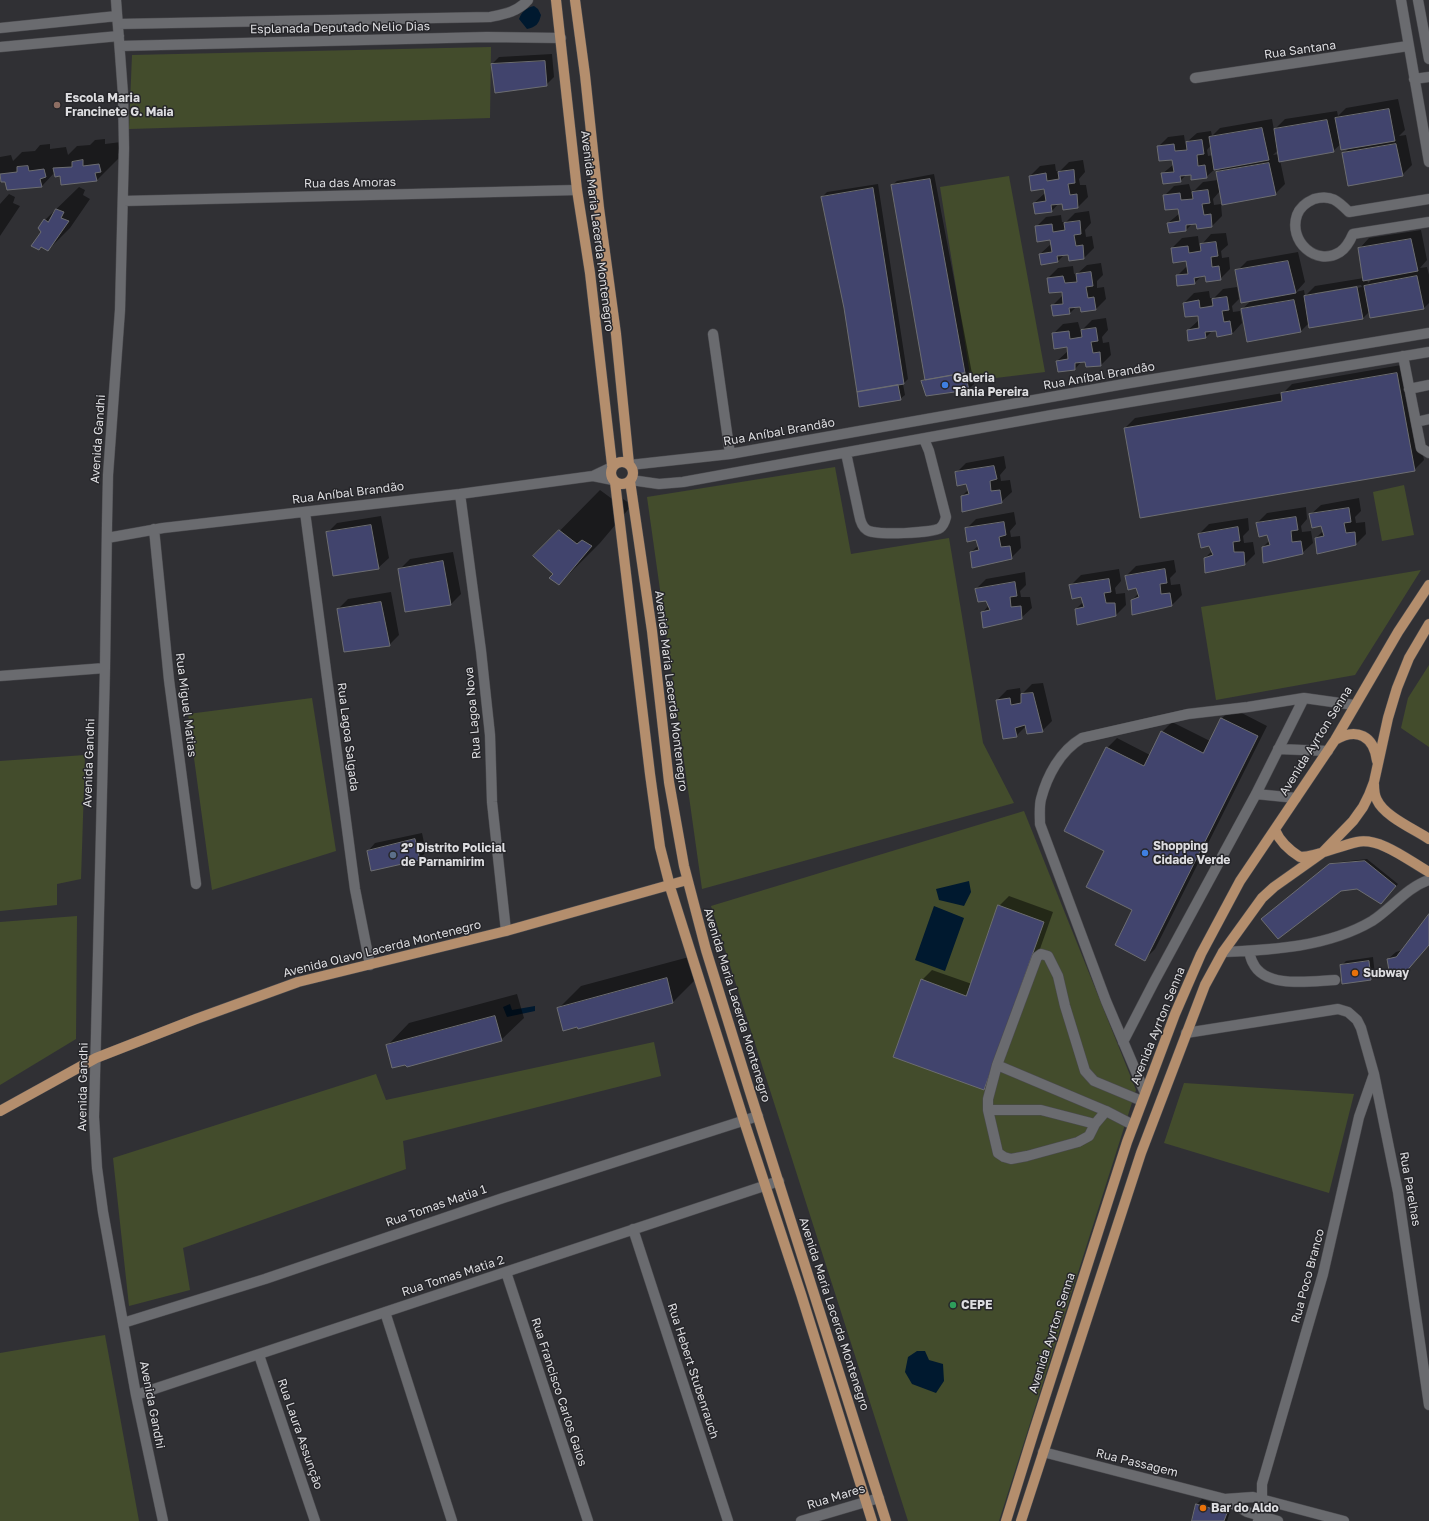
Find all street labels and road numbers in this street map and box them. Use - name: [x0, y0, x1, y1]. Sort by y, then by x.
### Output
- street label: Esplanada Deputado Nelio Dias: [250, 19, 430, 37]
- street label: Rua Santana: [1263, 38, 1337, 62]
- street label: Avenida Maria Lacerda Montenegro: [578, 130, 616, 332]
- street label: Rua das Amoras: [304, 175, 396, 191]
- street label: Rua Aníbal Brandão: [1042, 359, 1156, 393]
- street label: Avenida Gandhi: [88, 394, 108, 484]
- street label: Rua Aníbal Brandão: [722, 415, 836, 449]
- street label: Rua Aníbal Brandão: [291, 479, 405, 507]
- street label: Avenida Maria Lacerda Montenegro: [652, 590, 690, 792]
- street label: Rua Miguel Matias: [172, 652, 200, 758]
- street label: Rua Lagoa Nova: [462, 666, 484, 760]
- street label: Rua Lagoa Salgada: [334, 682, 362, 792]
- street label: Avenida Ayrton Senna: [1276, 684, 1356, 798]
- street label: Avenida Gandhi: [80, 718, 98, 808]
- street label: Avenida Maria Lacerda Montenegro: [701, 906, 773, 1104]
- street label: Avenida Olavo Lacerda Montenegro: [282, 917, 482, 981]
- street label: Avenida Ayrton Senna: [1128, 965, 1188, 1087]
- street label: Avenida Gandhi: [75, 1042, 91, 1132]
- street label: Rua Parelhas: [1396, 1151, 1424, 1227]
- street label: Rua Tomas Matia 1: [384, 1182, 488, 1230]
- street label: Avenida Maria Lacerda Montenegro: [796, 1216, 872, 1412]
- street label: Rua Poco Branco: [1288, 1227, 1328, 1325]
- street label: Rua Tomas Matia 2: [400, 1253, 506, 1299]
- street label: Avenida Ayrton Senna: [1026, 1271, 1078, 1395]
- street label: Rua Hebert Stubenrauch: [664, 1301, 722, 1441]
- street label: Rua Francisco Carlos Gaios: [528, 1316, 590, 1468]
- street label: Avenida Gandhi: [136, 1360, 168, 1450]
- street label: Rua Laura Assunção: [274, 1377, 326, 1491]
- street label: Rua Passagem: [1095, 1446, 1179, 1480]
- street label: Rua Mares: [805, 1481, 867, 1513]

